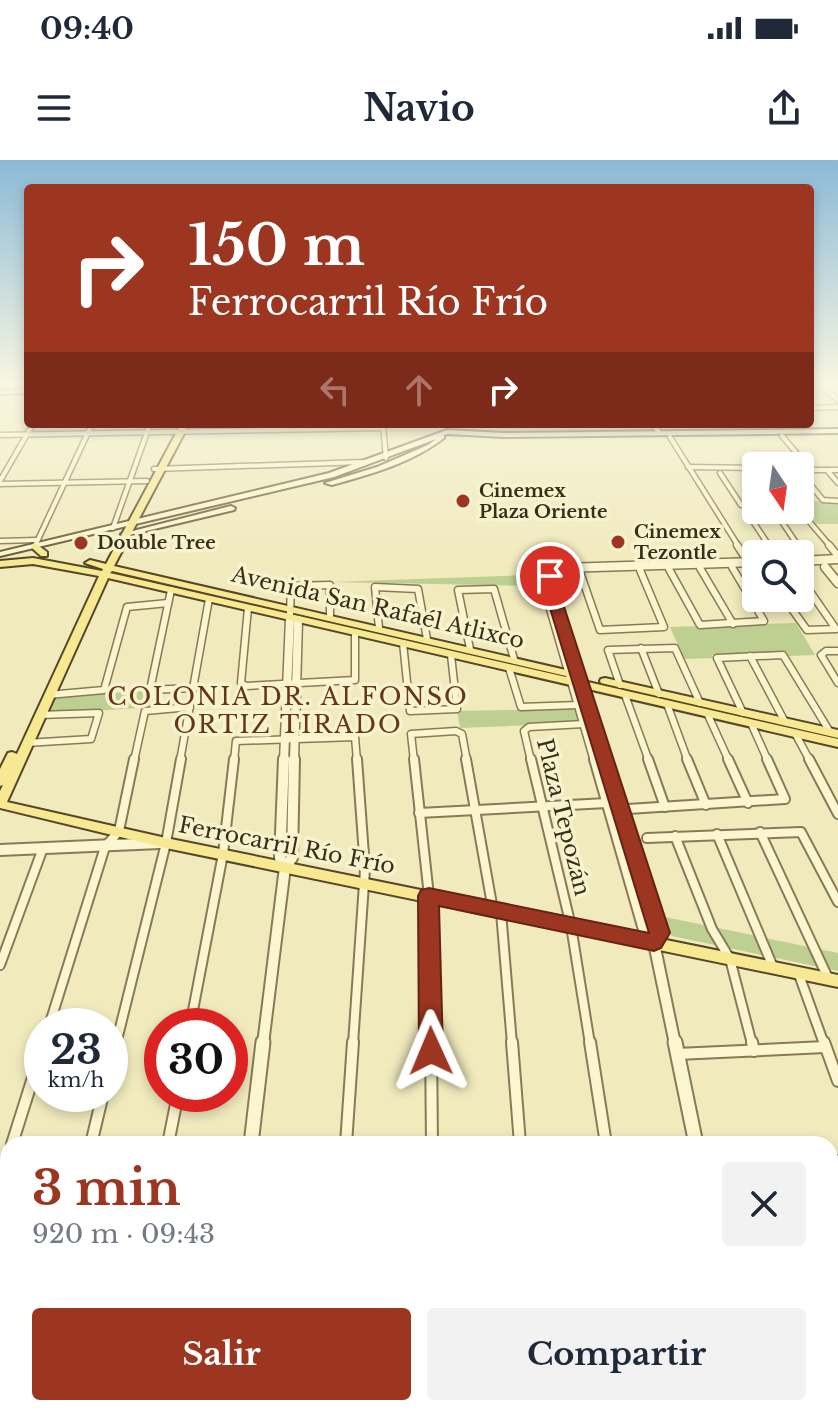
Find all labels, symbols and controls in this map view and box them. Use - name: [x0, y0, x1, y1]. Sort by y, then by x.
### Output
- text: 09:40: [40, 10, 134, 47]
- icon: menu: [32, 86, 76, 130]
- text: Navio: [363, 86, 475, 131]
- icon: share: [762, 86, 806, 130]
- text: 150 m: [188, 211, 365, 280]
- icon: right: [56, 216, 160, 320]
- text: Ferrocarril Río Frío: [188, 280, 548, 325]
- icon: left: [313, 368, 357, 412]
- icon: ahead: [397, 368, 441, 412]
- icon: right: [481, 368, 525, 412]
- north arrow: [742, 452, 814, 524]
- map controls: [742, 452, 814, 612]
- place label: Cinemex Plaza Oriente: [479, 480, 607, 523]
- marker: Cinemex Plaza Oriente: [454, 492, 472, 510]
- place label: Cinemex Tezontle: [634, 521, 721, 564]
- place label: Double Tree: [97, 532, 216, 554]
- marker: Cinemex Tezontle: [609, 533, 627, 551]
- marker: Double Tree: [72, 534, 90, 552]
- button: search: [742, 540, 814, 612]
- pin: [516, 542, 584, 610]
- icon: arrive: [528, 554, 572, 598]
- street label: Avenida San Rafaél Atlixco: [228, 560, 527, 654]
- district label: COLONIA DR. ALFONSO ORTIZ TIRADO: [107, 682, 469, 739]
- street label: Plaza Tepozán: [531, 736, 596, 898]
- street label: Ferrocarril Río Frío: [176, 811, 397, 880]
- speed limit sign: 30: [144, 1008, 248, 1112]
- position arrow: [389, 1009, 473, 1093]
- text: 23: [50, 1025, 102, 1075]
- text: km/h: [48, 1068, 104, 1092]
- text: 3 min: [32, 1158, 181, 1218]
- button: close: [722, 1162, 806, 1246]
- text: 920 m · 09:43: [32, 1218, 215, 1250]
- button: Salir: [32, 1308, 411, 1400]
- button: Compartir: [427, 1308, 806, 1400]

